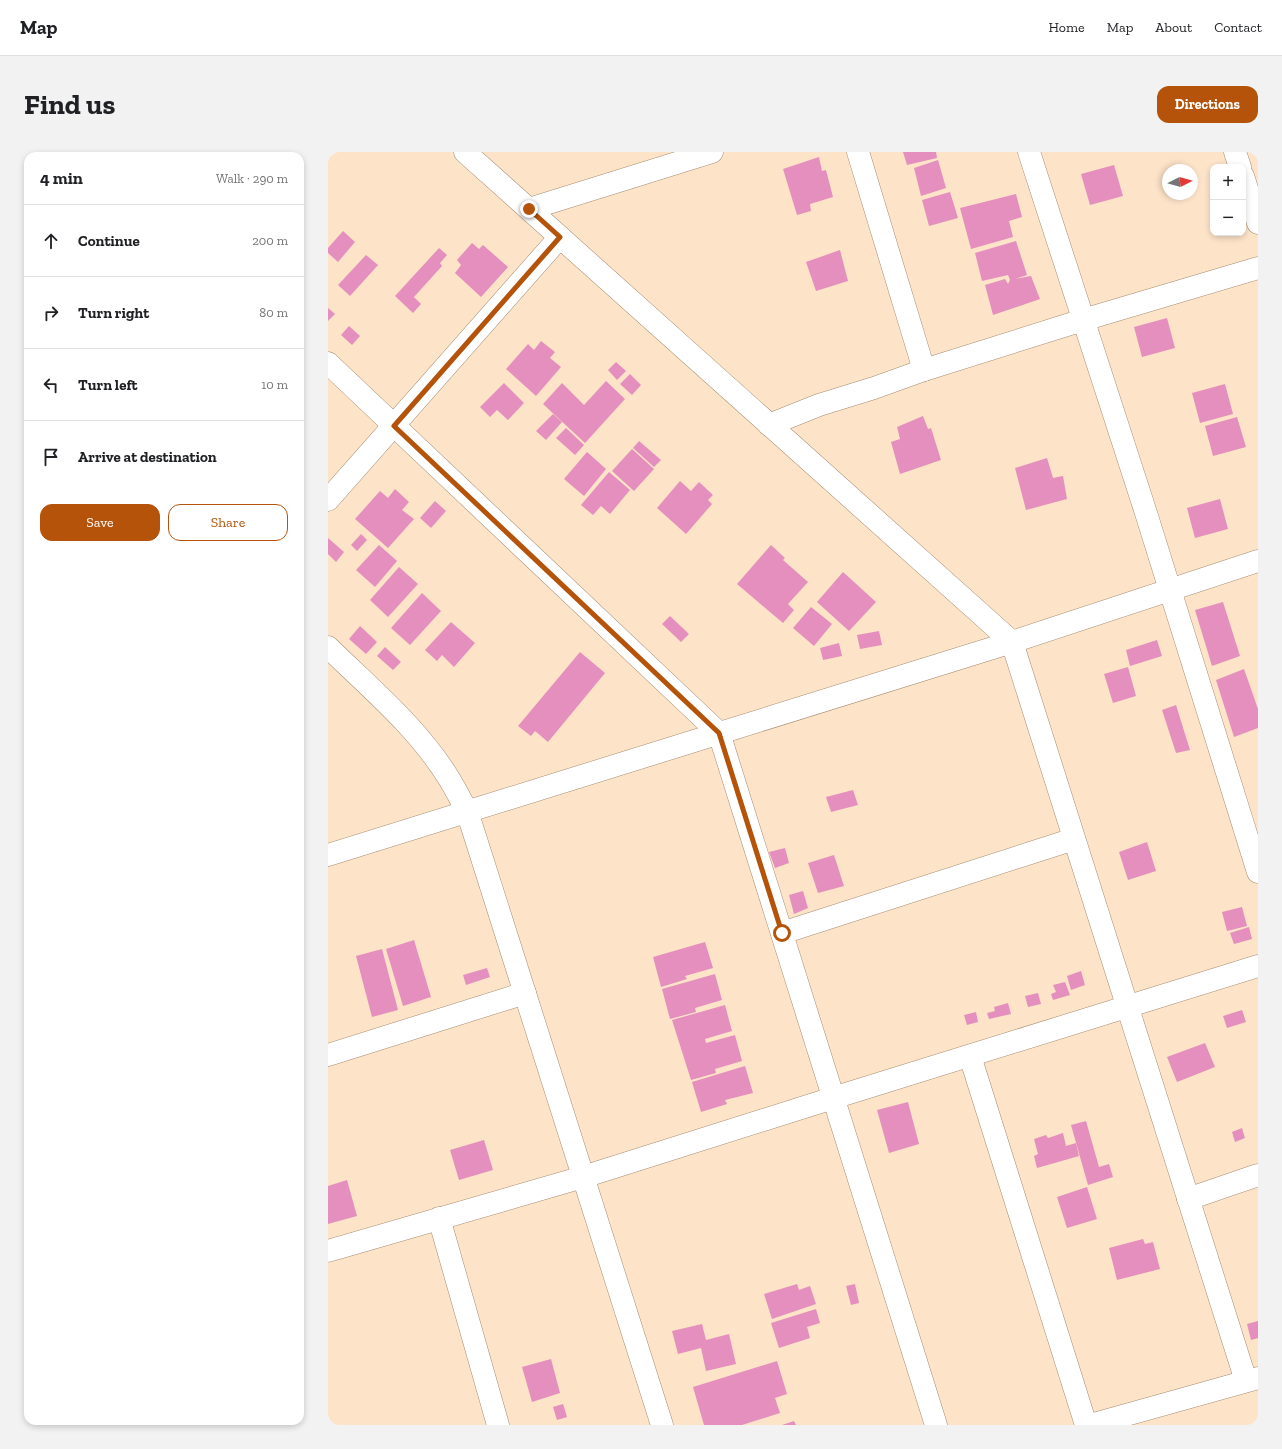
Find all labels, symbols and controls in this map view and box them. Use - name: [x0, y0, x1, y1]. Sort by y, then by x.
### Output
- text: Map: [20, 16, 57, 39]
- text: Home: [1049, 19, 1085, 36]
- text: Map: [1107, 19, 1133, 36]
- text: About: [1155, 19, 1192, 36]
- text: Contact: [1214, 19, 1262, 36]
- button: Directions: [1157, 86, 1258, 123]
- text: Find us: [24, 88, 115, 121]
- north arrow: [1162, 164, 1198, 200]
- map controls: [1210, 164, 1246, 236]
- button: +: [1210, 164, 1246, 200]
- text: 4 min: [40, 168, 83, 188]
- text: Walk · 290 m: [216, 171, 288, 186]
- route end: [520, 200, 538, 218]
- button: −: [1210, 200, 1246, 236]
- icon: ahead: [40, 230, 62, 252]
- text: Continue: [78, 232, 140, 250]
- text: 200 m: [252, 233, 288, 248]
- icon: right: [40, 302, 62, 324]
- text: Turn right: [78, 304, 149, 322]
- text: 80 m: [259, 305, 288, 320]
- icon: left: [40, 374, 62, 396]
- text: Turn left: [78, 376, 138, 394]
- text: 10 m: [261, 377, 288, 392]
- icon: arrive: [40, 446, 62, 468]
- text: Arrive at destination: [78, 448, 217, 466]
- button: Save: [40, 504, 160, 541]
- button: Share: [168, 504, 288, 541]
- route start: [773, 924, 791, 942]

